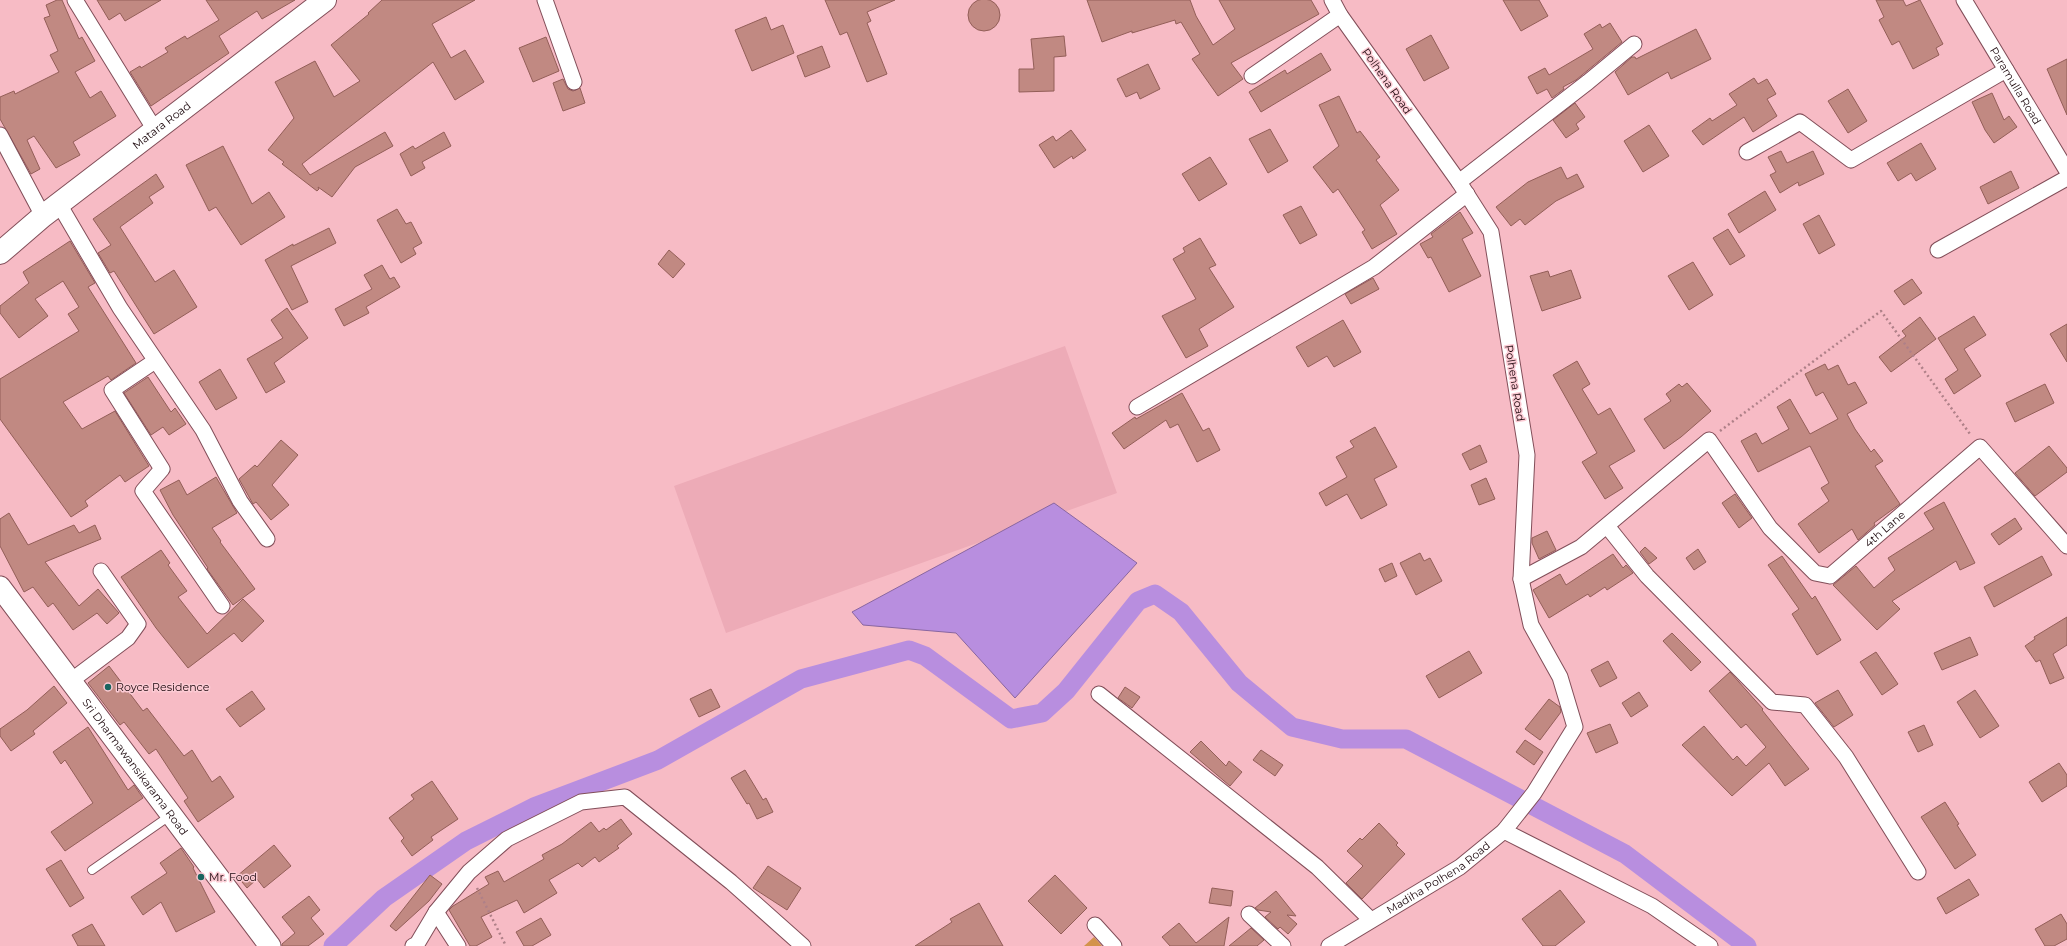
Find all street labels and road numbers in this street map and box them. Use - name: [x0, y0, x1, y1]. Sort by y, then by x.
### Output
- street label: Paramulla Road: [1987, 44, 2044, 127]
- street label: Polhena Road: [1359, 45, 1415, 117]
- street label: Matara Road: [129, 98, 194, 152]
- street label: Polhena Road: [1502, 344, 1528, 422]
- street label: 4th Lane: [1862, 507, 1908, 550]
- street label: Sri Dharmawansikarama Road: [79, 696, 191, 838]
- street label: Madiha Polhena Road: [1384, 838, 1493, 917]

